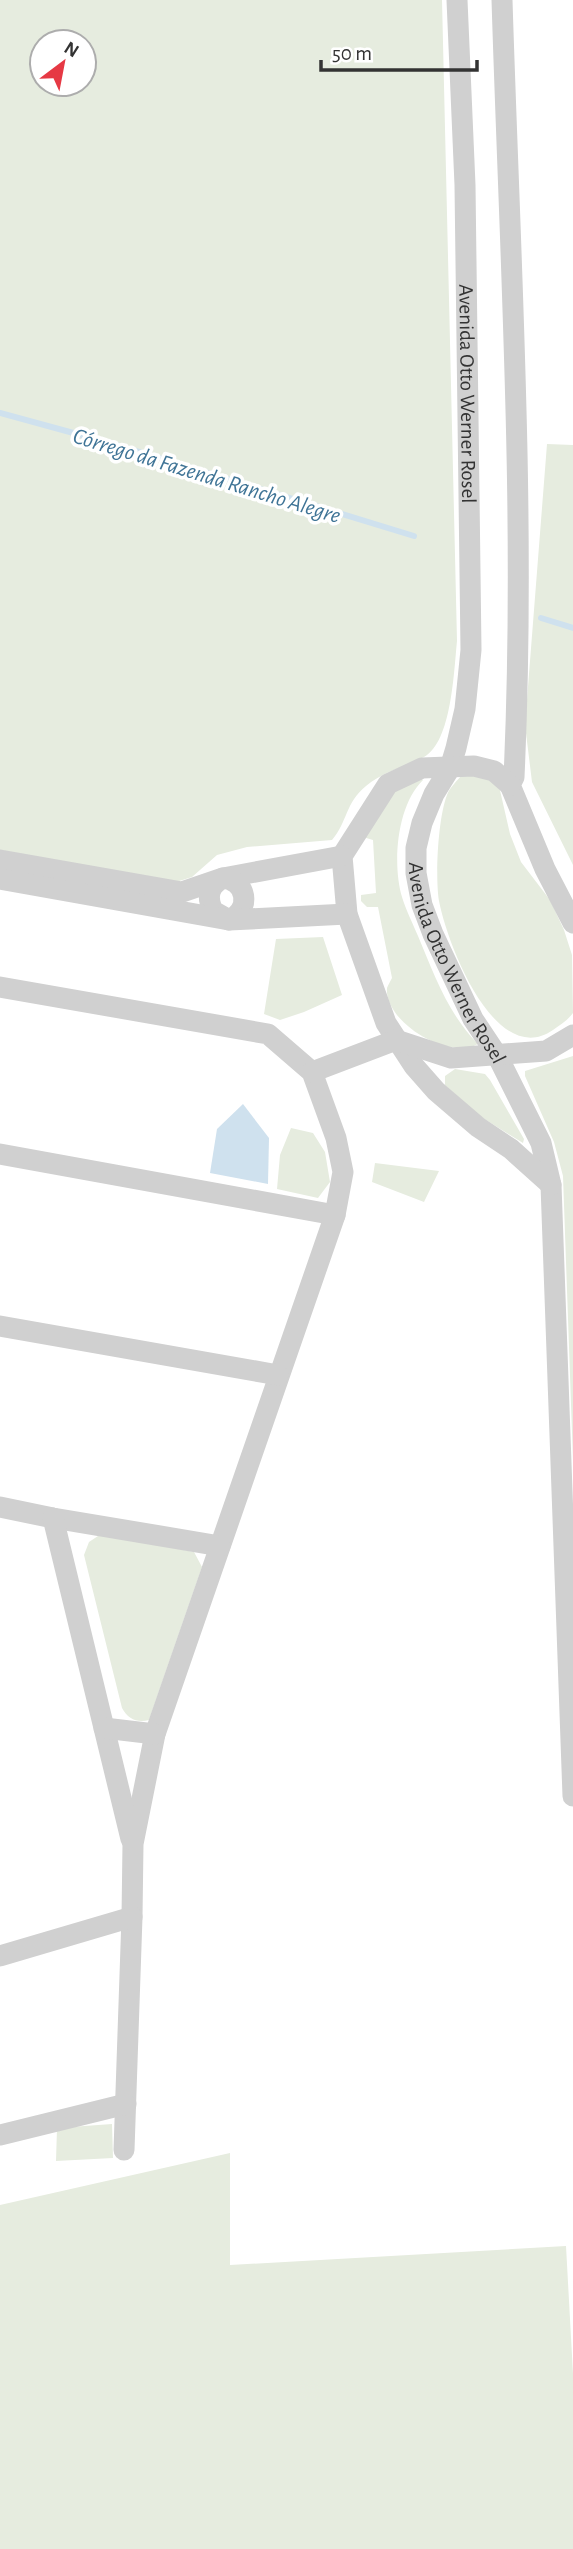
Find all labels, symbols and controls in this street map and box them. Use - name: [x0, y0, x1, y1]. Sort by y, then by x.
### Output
- north arrow: [28, 28, 98, 98]
- scale bar: [321, 28, 477, 72]
- text: N: [61, 38, 82, 61]
- text: 50 m: [332, 43, 372, 64]
- street label: Avenida Otto Werner Rosel: [455, 284, 479, 504]
- water label: Córrego da Fazenda Rancho Alegre: [70, 425, 343, 528]
- street label: Avenida Otto Werner Rosel: [405, 862, 509, 1067]

